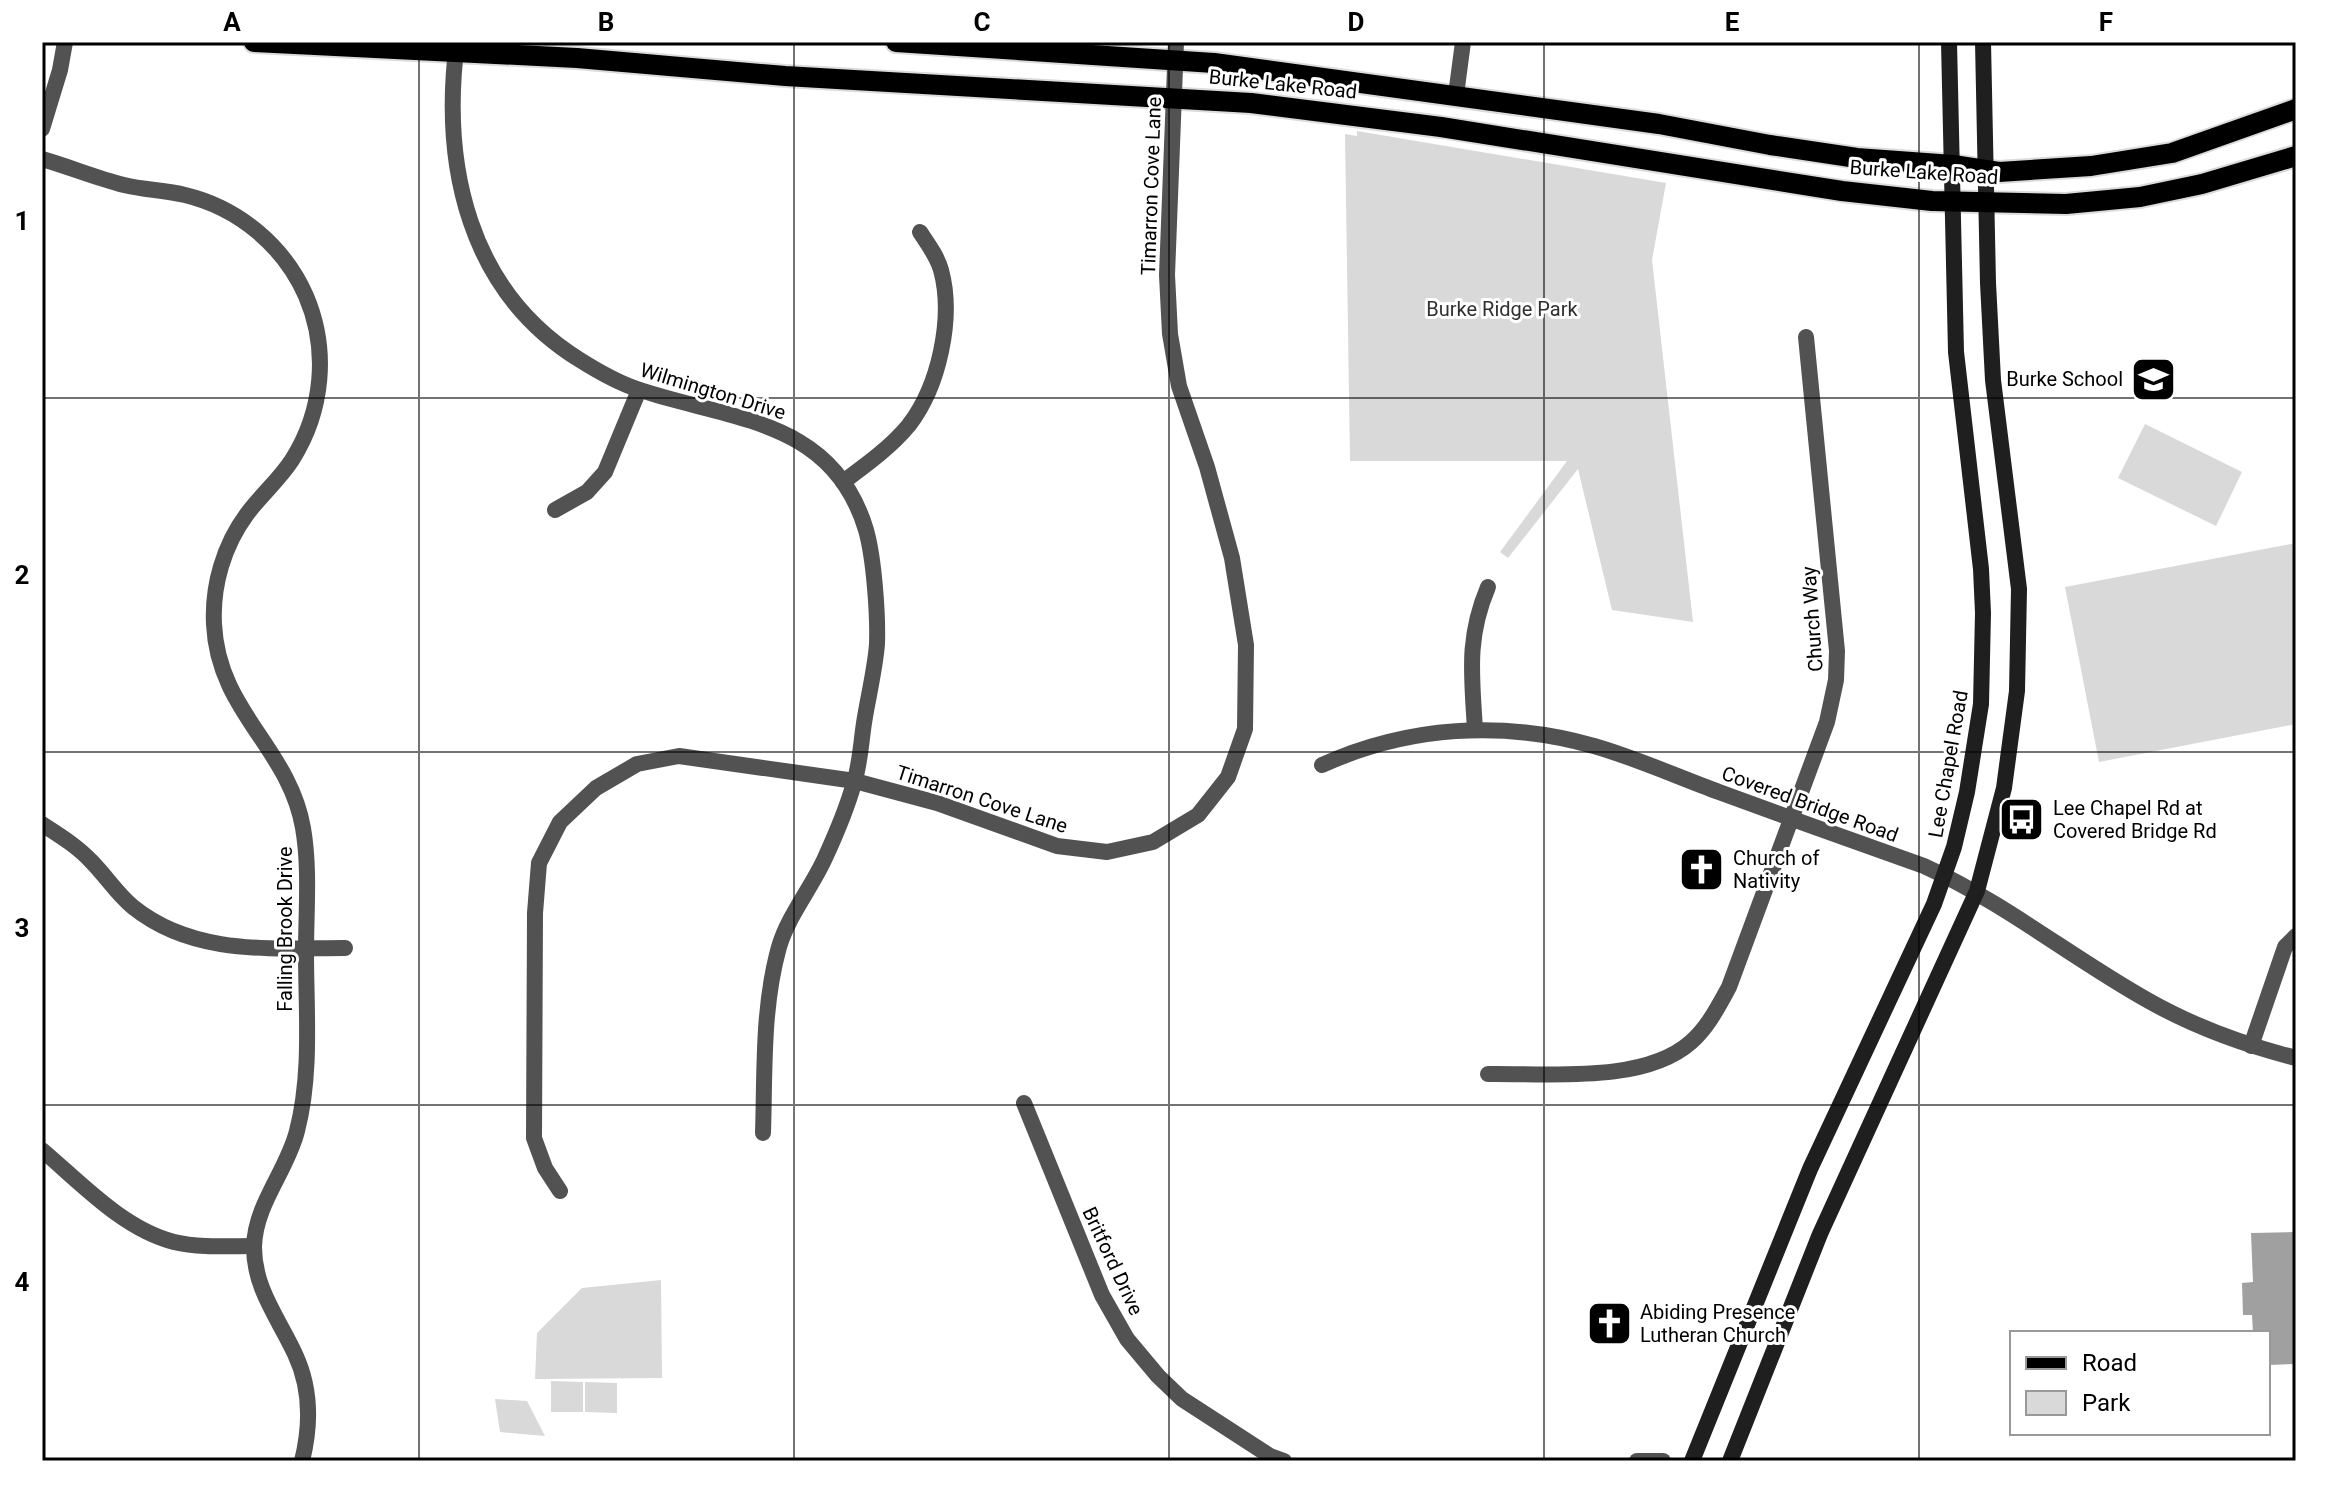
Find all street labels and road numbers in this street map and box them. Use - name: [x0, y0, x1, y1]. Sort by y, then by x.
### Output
- street label: Burke Lake Road: [1208, 64, 1358, 104]
- street label: Timarron Cove Lane: [1136, 96, 1166, 276]
- street label: Burke Lake Road: [1849, 155, 1999, 189]
- street label: Wilmington Drive: [637, 357, 789, 425]
- street label: Church Way: [1796, 565, 1828, 673]
- street label: Lee Chapel Road: [1923, 688, 1973, 840]
- street label: Timarron Cove Lane: [893, 760, 1071, 838]
- street label: Covered Bridge Road: [1719, 761, 1901, 847]
- street label: Falling Brook Drive: [273, 846, 297, 1012]
- street label: Britford Drive: [1077, 1203, 1149, 1319]

